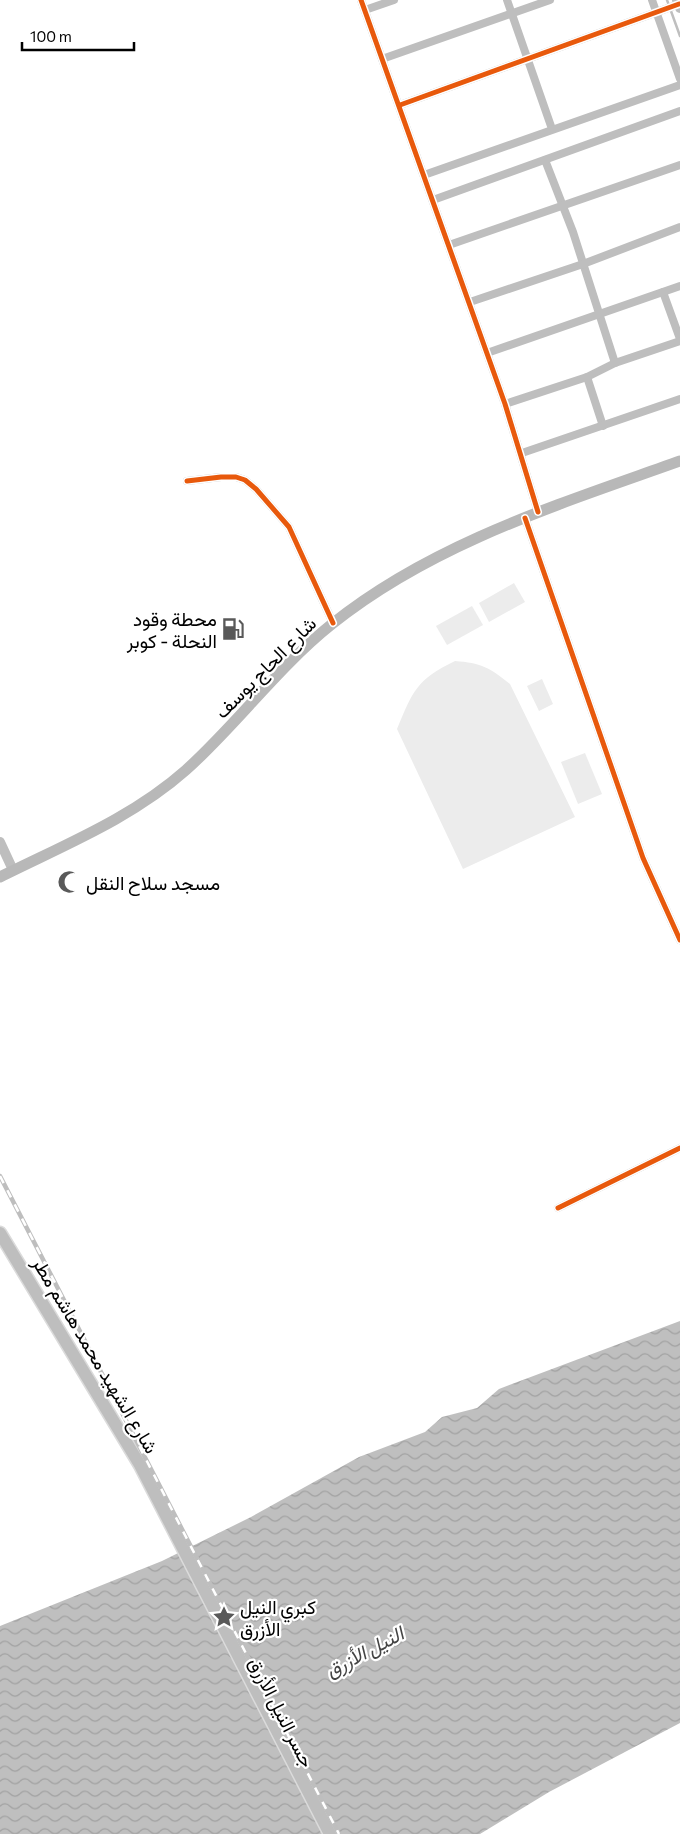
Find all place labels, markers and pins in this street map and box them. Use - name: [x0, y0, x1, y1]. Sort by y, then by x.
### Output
- place label: محطة وقود النحلة - كوبر: [126, 607, 217, 653]
- fuel station icon: محطة وقود النحلة - كوبر: [220, 616, 246, 642]
- mosque icon: مسجد سلاح النقل: [56, 869, 82, 895]
- place label: مسجد سلاح النقل: [86, 871, 220, 896]
- place label: كبري النيل الأزرق: [240, 1595, 316, 1641]
- place icon: كبري النيل الأزرق: [211, 1604, 237, 1630]

